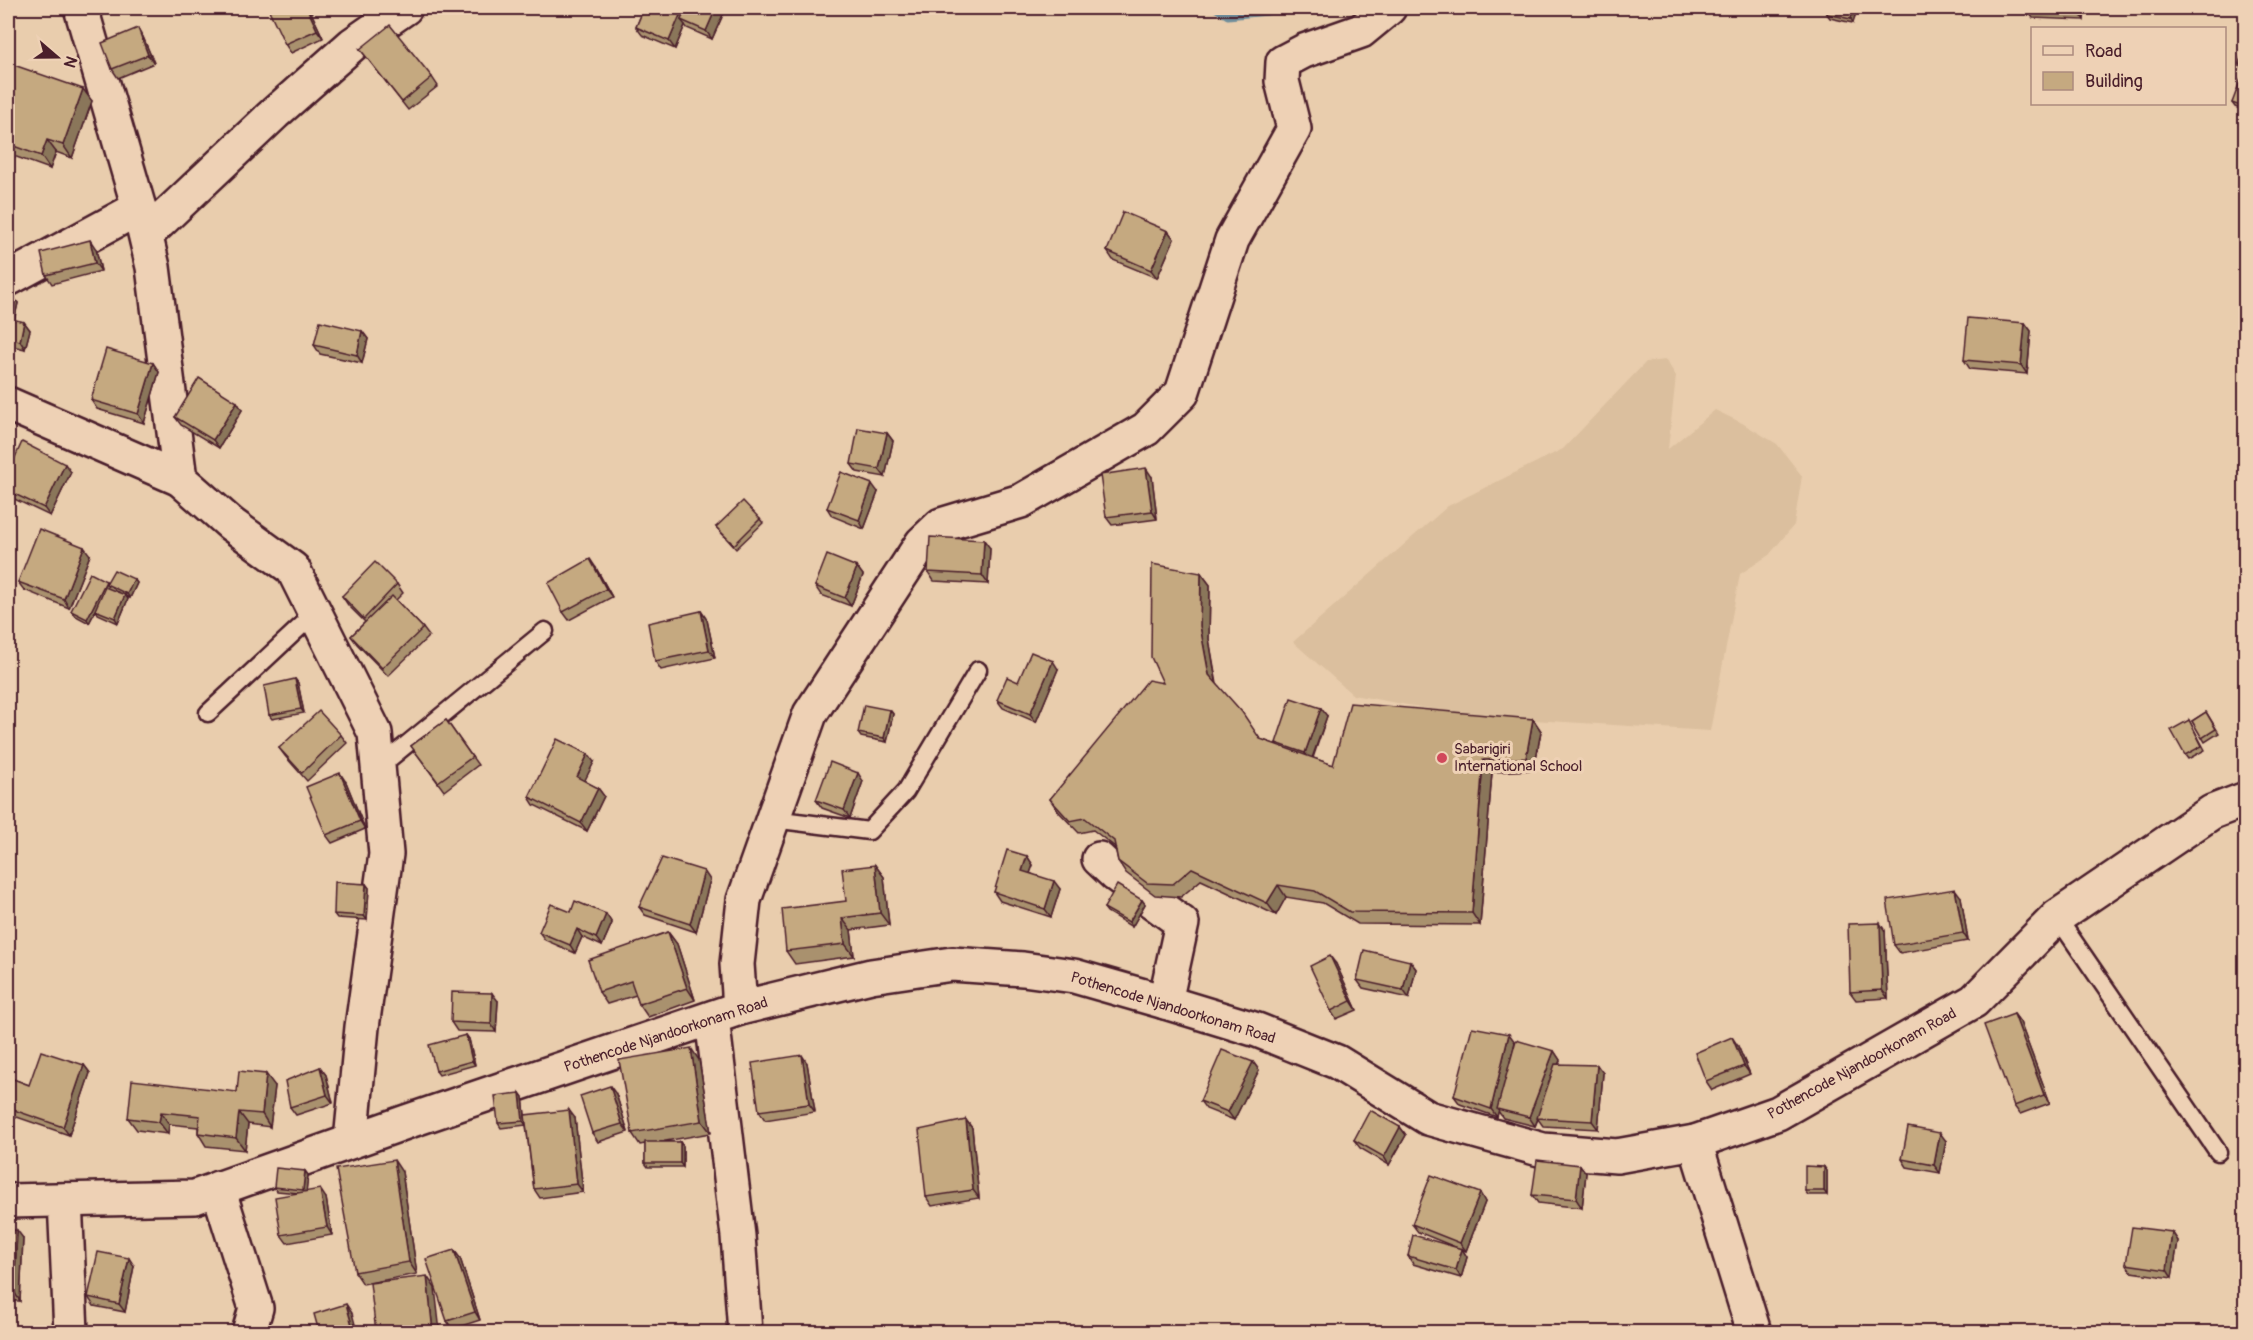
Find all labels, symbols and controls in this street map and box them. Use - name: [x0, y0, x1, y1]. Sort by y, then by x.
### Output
- north arrow: [27, 27, 87, 87]
- legend: [2031, 27, 2226, 105]
- text: Road: [2085, 40, 2122, 63]
- text: N: [59, 53, 81, 70]
- text: Building: [2085, 70, 2143, 93]
- place label: Sabarigiri International School: [1454, 740, 1582, 776]
- marker: Sabarigiri International School: [1435, 751, 1449, 765]
- street label: Pothencode Njandoorkonam Road: [1068, 968, 1278, 1048]
- street label: Pothencode Njandoorkonam Road: [562, 993, 770, 1077]
- street label: Pothencode Njandoorkonam Road: [1764, 1004, 1960, 1124]

